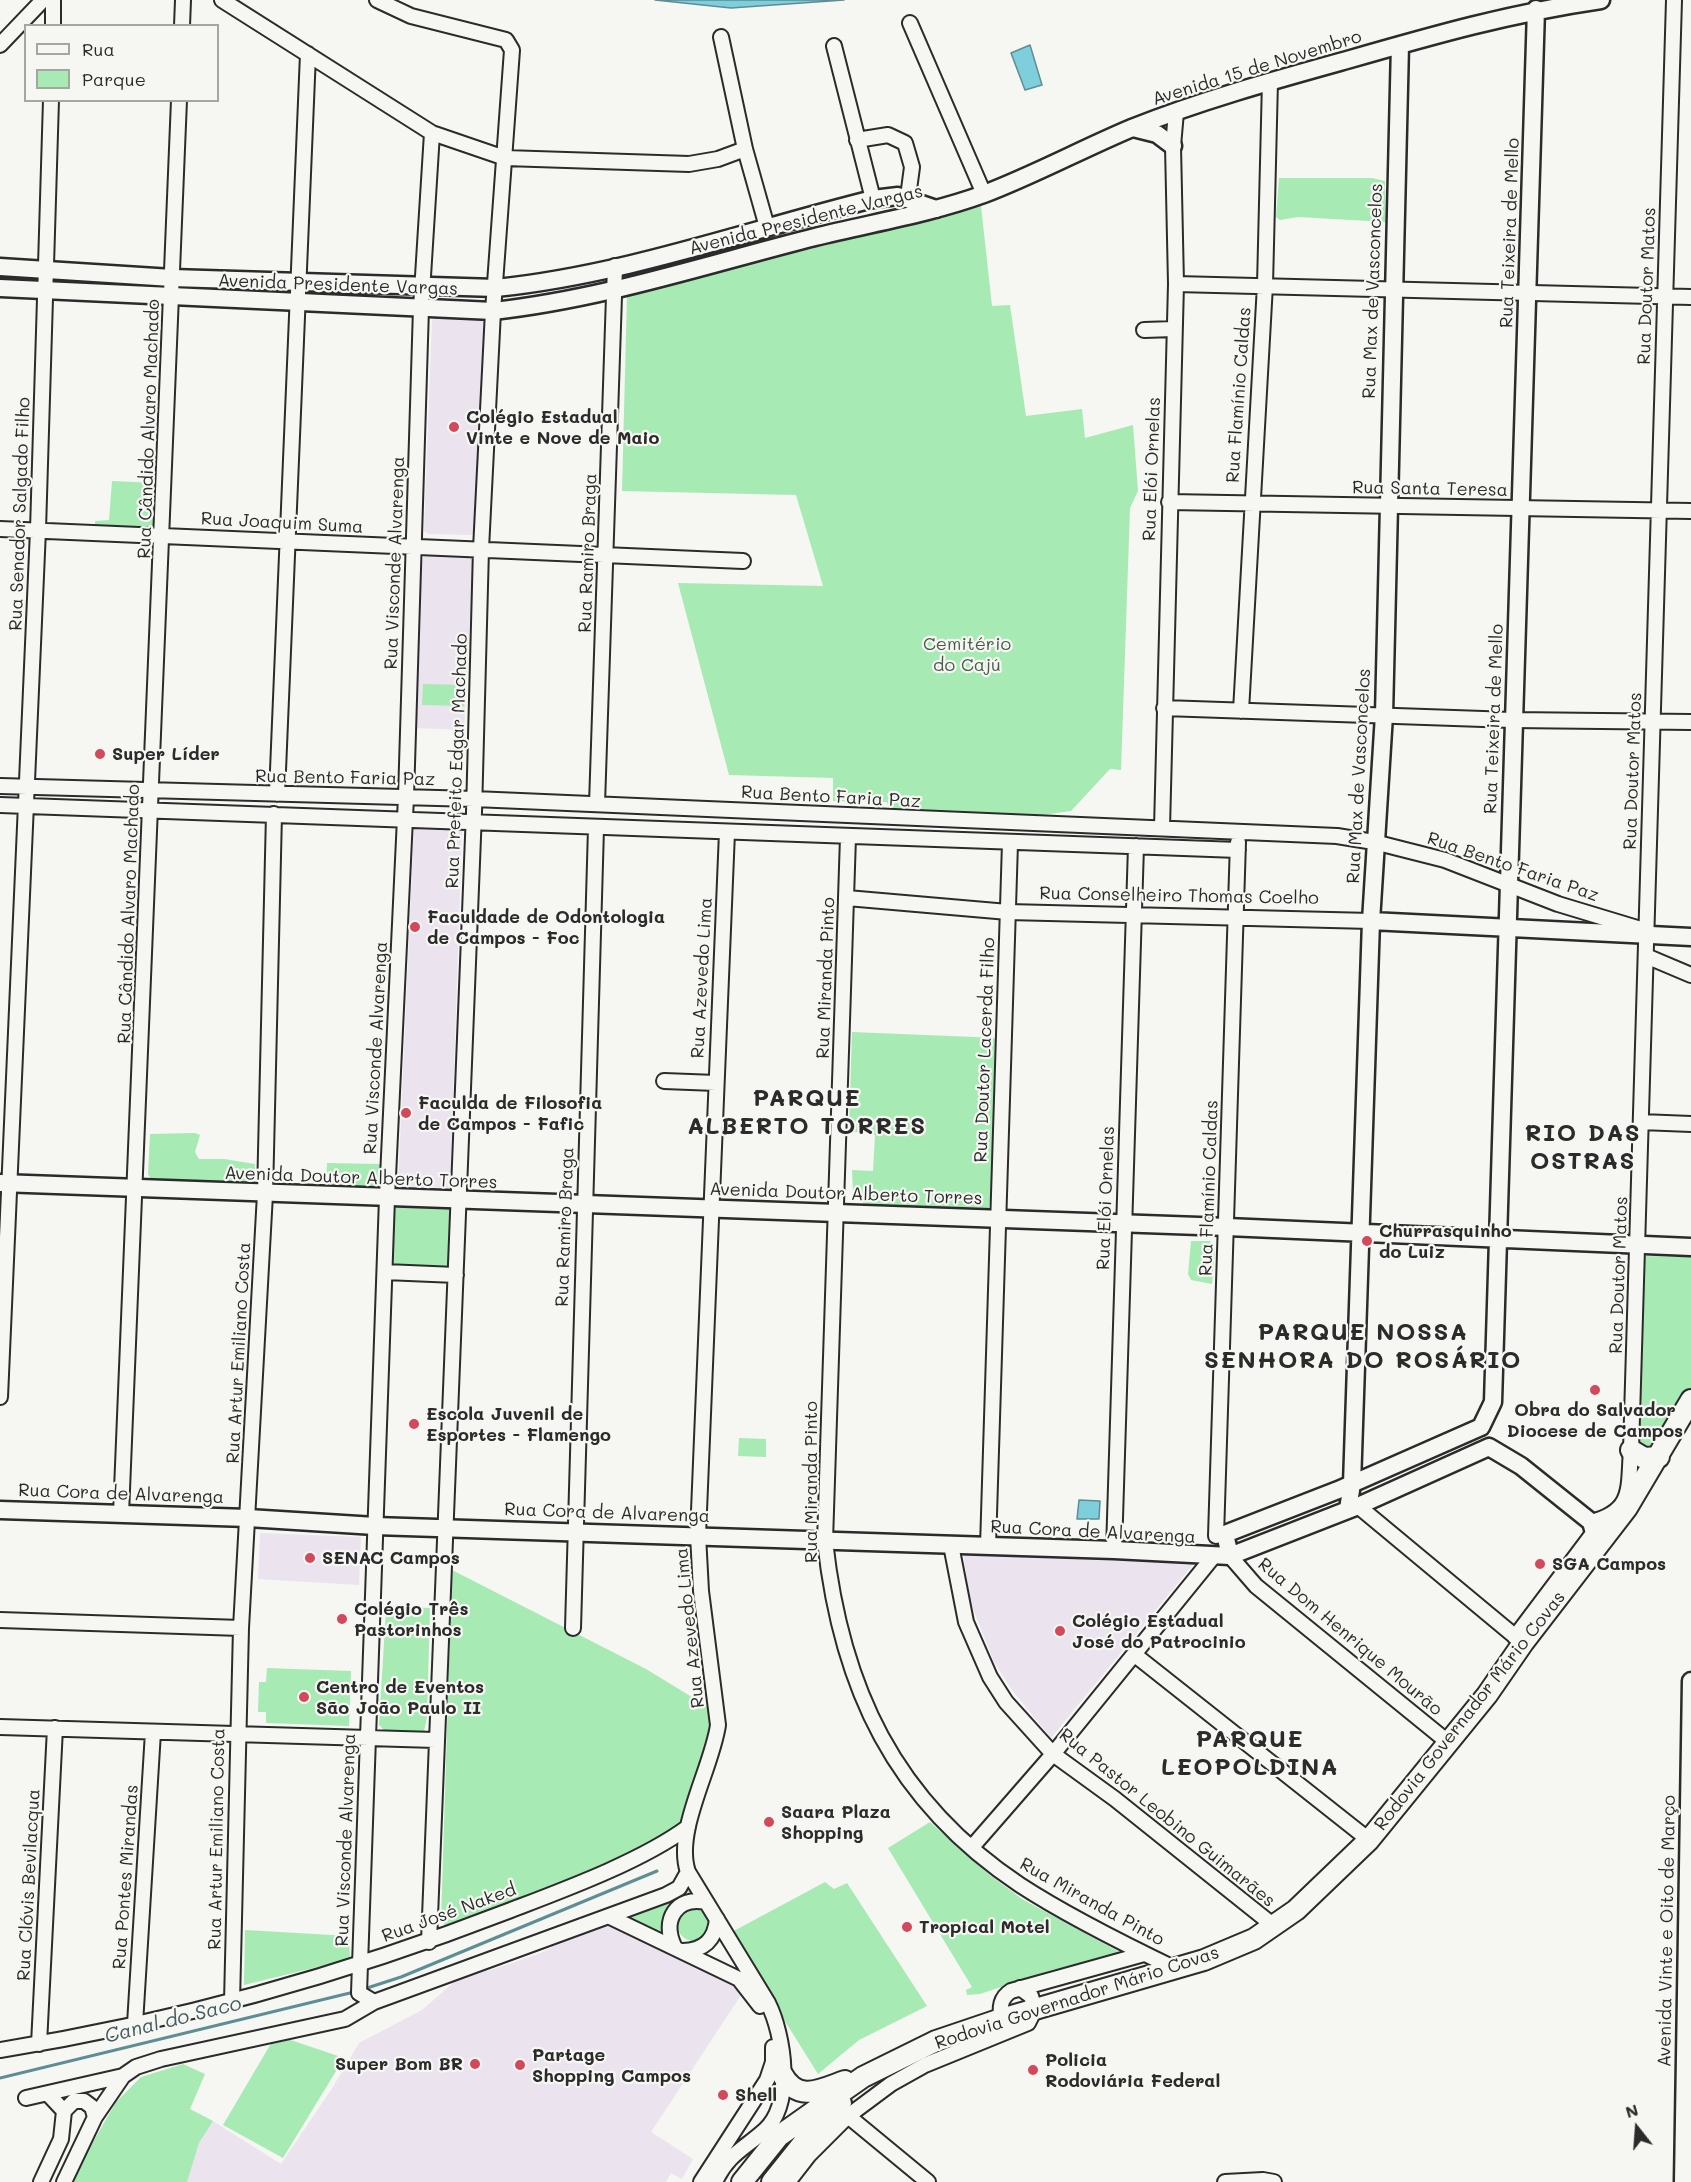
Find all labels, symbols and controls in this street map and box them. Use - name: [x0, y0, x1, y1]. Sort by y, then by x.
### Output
- legend: [24, 24, 219, 102]
- street label: Avenida 15 de Novembro: [1150, 26, 1364, 110]
- text: Rua: [82, 37, 115, 61]
- text: Parque: [82, 67, 146, 91]
- street label: Rua Teixeira de Mello: [1496, 137, 1524, 329]
- street label: Avenida Presidente Vargas: [687, 180, 925, 260]
- street label: Rua Max de Vasconcelos: [1358, 183, 1388, 399]
- street label: Rua Doutor Matos: [1633, 207, 1661, 365]
- street label: Avenida Presidente Vargas: [218, 270, 458, 300]
- street label: Rua Cândido Alvaro Machado: [134, 299, 164, 559]
- street label: Rua Flamínio Caldas: [1222, 306, 1256, 484]
- street label: Rua Senador Salgado Filho: [5, 397, 35, 631]
- street label: Rua Elói Ornelas: [1139, 397, 1165, 541]
- place label: Colégio Estadual Vinte e Nove de Maio: [466, 406, 660, 448]
- marker: Colégio Estadual Vinte e Nove de Maio: [447, 420, 461, 434]
- street label: Rua Visconde Alvarenga: [380, 456, 410, 670]
- street label: Rua Ramiro Braga: [574, 473, 602, 633]
- street label: Rua Santa Teresa: [1352, 477, 1508, 501]
- street label: Rua Joaquim Suma: [200, 508, 364, 538]
- street label: Rua Teixeira de Mello: [1480, 623, 1508, 815]
- street label: Rua Prefeito Edgar Machado: [442, 633, 472, 889]
- park label: Cemitério do Cajú: [923, 633, 1011, 676]
- street label: Rua Max de Vasconcelos: [1343, 668, 1375, 884]
- street label: Rua Doutor Matos: [1619, 692, 1647, 850]
- place label: Super Líder: [112, 743, 220, 765]
- marker: Super Líder: [93, 747, 107, 761]
- street label: Rua Bento Faria Paz: [255, 766, 435, 790]
- street label: Rua Bento Faria Paz: [741, 782, 921, 812]
- street label: Rua Cândido Alvaro Machado: [114, 784, 144, 1044]
- street label: Rua Bento Faria Paz: [1424, 827, 1602, 907]
- street label: Rua Conselheiro Thomas Coelho: [1039, 883, 1319, 909]
- street label: Rua Azevedo Lima: [687, 897, 717, 1059]
- street label: Rua Miranda Pinto: [812, 897, 840, 1059]
- place label: Faculdade de Odontologia de Campos - Foc: [427, 906, 665, 948]
- marker: Faculdade de Odontologia de Campos - Foc: [408, 920, 422, 934]
- street label: Rua Doutor Lacerda Filho: [970, 937, 1000, 1163]
- street label: Rua Visconde Alvarenga: [360, 941, 392, 1155]
- district label: PARQUE ALBERTO TORRES: [687, 1085, 927, 1141]
- place label: Faculda de Filosofia de Campos - Fafic: [418, 1092, 602, 1134]
- street label: Rua Flamínio Caldas: [1195, 1100, 1223, 1276]
- marker: Faculda de Filosofia de Campos - Fafic: [399, 1106, 413, 1120]
- district label: RIO DAS OSTRAS: [1525, 1120, 1641, 1176]
- street label: Rua Elói Ornelas: [1093, 1126, 1119, 1270]
- street label: Rua Ramiro Braga: [551, 1147, 579, 1307]
- street label: Avenida Doutor Alberto Torres: [224, 1162, 498, 1194]
- street label: Avenida Doutor Alberto Torres: [709, 1178, 983, 1210]
- street label: Rua Doutor Matos: [1605, 1196, 1633, 1354]
- place label: Churrasquinho do Luiz: [1379, 1220, 1512, 1262]
- marker: Churrasquinho do Luiz: [1360, 1234, 1374, 1248]
- street label: Rua Artur Emiliano Costa: [222, 1242, 256, 1464]
- district label: PARQUE NOSSA SENHORA DO ROSÁRIO: [1204, 1319, 1522, 1375]
- marker: Obra do Salvador Diocese de Campos: [1588, 1383, 1602, 1397]
- place label: Obra do Salvador Diocese de Campos: [1507, 1399, 1683, 1442]
- street label: Rua Miranda Pinto: [800, 1401, 822, 1563]
- place label: Escola Juvenil de Esportes - Flamengo: [426, 1403, 611, 1446]
- marker: Escola Juvenil de Esportes - Flamengo: [407, 1417, 421, 1431]
- street label: Rua Cora de Alvarenga: [18, 1480, 224, 1508]
- street label: Rua Cora de Alvarenga: [504, 1499, 710, 1527]
- street label: Rua Cora de Alvarenga: [990, 1516, 1196, 1548]
- place label: SENAC Campos: [322, 1547, 460, 1569]
- street label: Rua Azevedo Lima: [671, 1547, 709, 1709]
- marker: SENAC Campos: [303, 1551, 317, 1565]
- street label: Rua Dom Henrique Mourão: [1253, 1553, 1447, 1721]
- place label: SGA Campos: [1552, 1553, 1666, 1575]
- marker: SGA Campos: [1533, 1557, 1547, 1571]
- street label: Rodovia Governador Mário Covas: [1370, 1587, 1570, 1835]
- place label: Colégio Três Pastorinhos: [354, 1598, 469, 1640]
- place label: Colégio Estadual José do Patrocinio: [1072, 1610, 1246, 1652]
- marker: Colégio Três Pastorinhos: [335, 1612, 349, 1626]
- marker: Colégio Estadual José do Patrocinio: [1053, 1624, 1067, 1638]
- place label: Centro de Eventos São João Paulo II: [316, 1676, 484, 1718]
- marker: Centro de Eventos São João Paulo II: [297, 1690, 311, 1704]
- street label: Rua Pastor Leobino Guimarães: [1055, 1724, 1279, 1912]
- district label: PARQUE LEOPOLDINA: [1161, 1726, 1339, 1782]
- street label: Rua Artur Emiliano Costa: [204, 1728, 230, 1950]
- street label: Rua Visconde Alvarenga: [331, 1733, 361, 1947]
- street label: Rua Pontes Mirandas: [109, 1784, 143, 1970]
- street label: Rua Clóvis Bevilacqua: [13, 1788, 45, 1982]
- street label: Avenida Vinte e Oito de Março: [1654, 1795, 1680, 2067]
- place label: Saara Plaza Shopping: [781, 1801, 891, 1844]
- marker: Saara Plaza Shopping: [762, 1815, 776, 1829]
- street label: Rua Miranda Pinto: [1016, 1853, 1168, 1951]
- street label: Rua José Naked: [379, 1879, 519, 1947]
- place label: Tropical Motel: [919, 1916, 1050, 1938]
- marker: Tropical Motel: [900, 1920, 914, 1934]
- street label: Rodovia Governador Mário Covas: [932, 1942, 1222, 2054]
- water label: Canal do Saco: [102, 1991, 244, 2049]
- place label: Partage Shopping Campos: [532, 2044, 691, 2086]
- place label: Policia Rodoviária Federal: [1045, 2049, 1220, 2092]
- place label: Super Bom BR: [335, 2053, 463, 2075]
- marker: Super Bom BR: [468, 2057, 482, 2071]
- marker: Partage Shopping Campos: [513, 2058, 527, 2072]
- marker: Policia Rodoviária Federal: [1026, 2063, 1040, 2077]
- place label: Shell: [735, 2084, 777, 2106]
- marker: Shell: [716, 2088, 730, 2102]
- north arrow: [1607, 2098, 1667, 2158]
- text: N: [1623, 2098, 1640, 2122]

